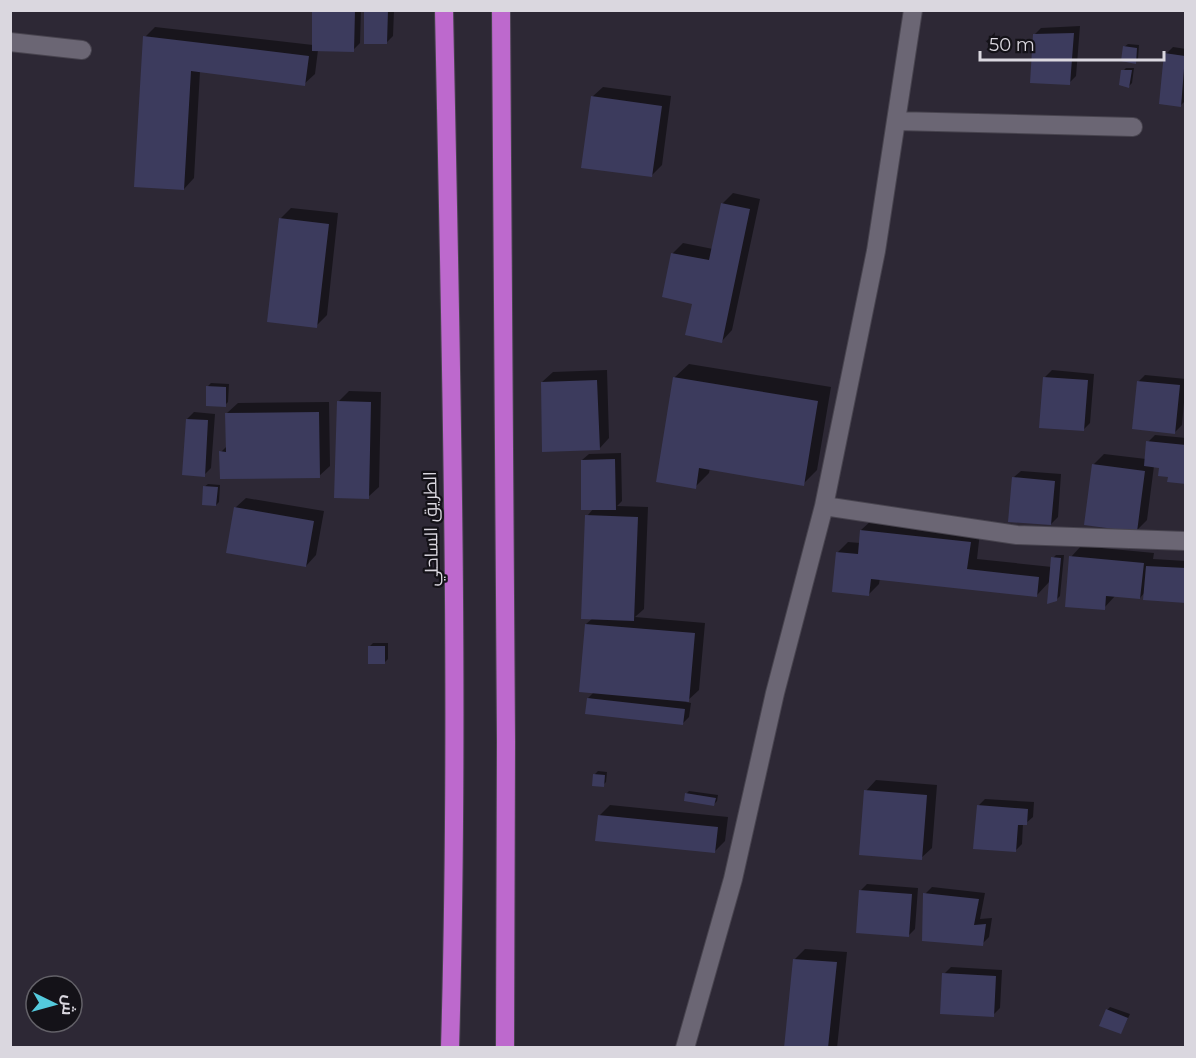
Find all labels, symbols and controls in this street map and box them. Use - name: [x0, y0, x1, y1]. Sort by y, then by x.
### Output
- scale bar: [980, 24, 1164, 62]
- text: 50 m: [989, 34, 1035, 56]
- street label: الطريق الساحلي: [419, 471, 446, 587]
- north arrow: [24, 974, 84, 1034]
- text: ش: [58, 994, 79, 1016]

